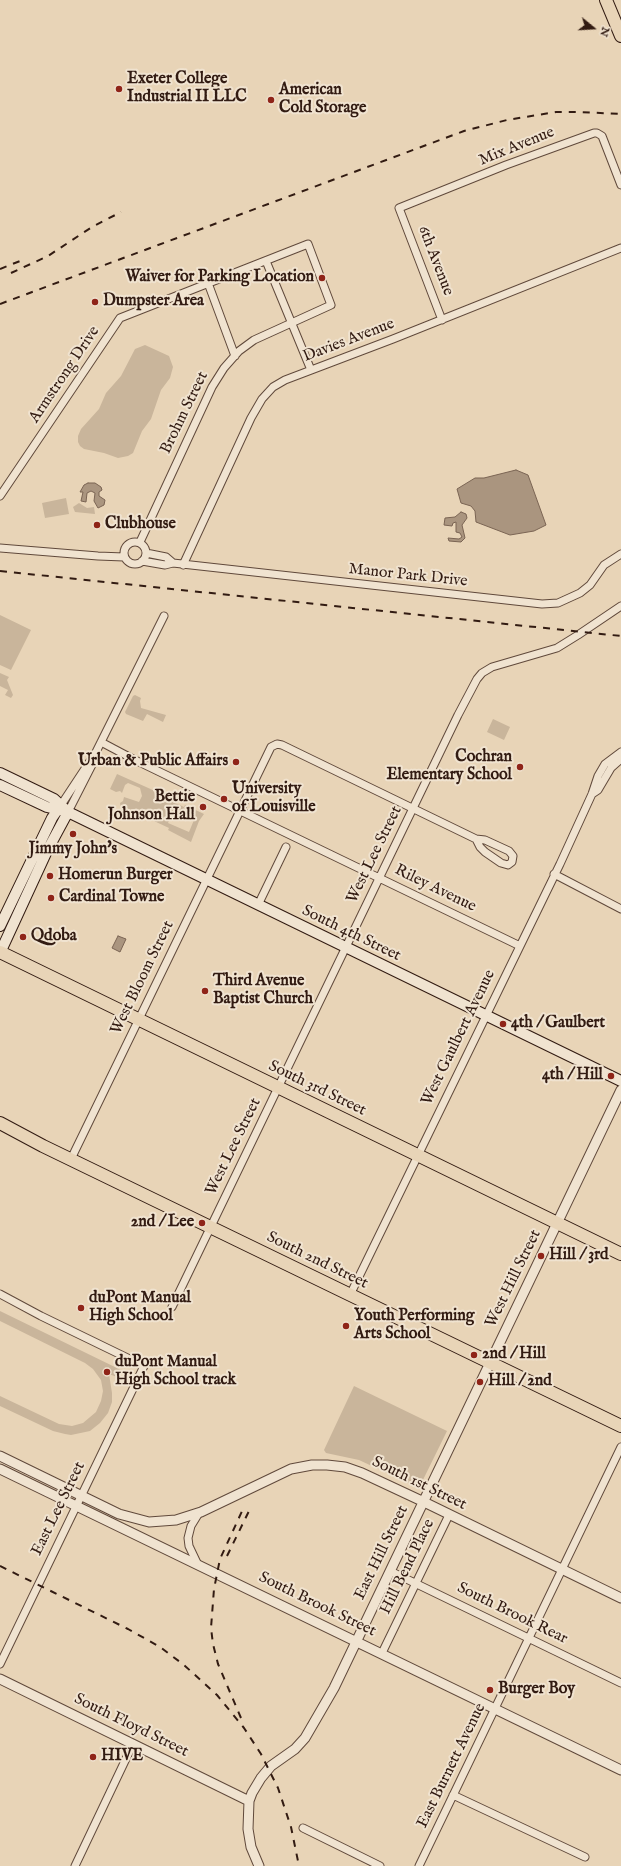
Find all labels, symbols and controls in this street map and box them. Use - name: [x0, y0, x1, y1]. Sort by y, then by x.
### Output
- north arrow: [573, 8, 613, 48]
- text: N: [596, 25, 613, 38]
- place label: Exeter College Industrial II LLC: [127, 70, 247, 108]
- place label: American Cold Storage: [279, 81, 366, 119]
- marker: Exeter College Industrial II LLC: [114, 84, 124, 94]
- marker: American Cold Storage: [266, 95, 276, 105]
- street label: Mix Avenue: [477, 123, 557, 171]
- street label: 6th Avenue: [413, 223, 457, 299]
- place label: Waiver for Parking Location: [125, 268, 314, 288]
- marker: Waiver for Parking Location: [317, 273, 327, 283]
- place label: Dumpster Area: [103, 292, 204, 312]
- marker: Dumpster Area: [90, 297, 100, 307]
- street label: Davies Avenue: [301, 315, 397, 367]
- street label: Armstrong Drive: [26, 323, 104, 427]
- street label: Brohm Street: [157, 369, 213, 457]
- place label: Clubhouse: [105, 515, 176, 535]
- marker: Clubhouse: [92, 520, 102, 530]
- street label: Manor Park Drive: [348, 560, 468, 592]
- place label: Cochran Elementary School: [386, 748, 512, 786]
- place label: Urban & Public Affairs: [78, 752, 228, 772]
- marker: Urban & Public Affairs: [231, 757, 241, 767]
- marker: Cochran Elementary School: [515, 762, 525, 772]
- place label: University of Louisville: [232, 780, 316, 818]
- place label: Bettie Johnson Hall: [108, 788, 195, 826]
- marker: University of Louisville: [219, 794, 229, 804]
- marker: Bettie Johnson Hall: [198, 802, 208, 812]
- street label: West Lee Street: [343, 803, 407, 907]
- marker: Jimmy John's: [68, 829, 78, 839]
- place label: Jimmy John's: [29, 840, 117, 860]
- street label: Riley Avenue: [391, 861, 479, 917]
- place label: Homerun Burger: [58, 866, 173, 886]
- marker: Homerun Burger: [45, 871, 55, 881]
- place label: Cardinal Towne: [59, 888, 164, 908]
- marker: Cardinal Towne: [46, 893, 56, 903]
- street label: South 4th Street: [298, 902, 404, 966]
- street label: West Bloom Street: [107, 918, 179, 1038]
- place label: Qdoba: [31, 927, 77, 947]
- marker: Qdoba: [18, 932, 28, 942]
- street label: West Gaulbert Avenue: [418, 967, 500, 1109]
- place label: Third Avenue Baptist Church: [213, 972, 313, 1010]
- marker: Third Avenue Baptist Church: [200, 986, 210, 996]
- place label: 4th / Gaulbert: [511, 1014, 605, 1034]
- marker: 4th / Gaulbert: [498, 1019, 508, 1029]
- street label: South 3rd Street: [265, 1057, 369, 1121]
- place label: 4th / Hill: [542, 1066, 603, 1086]
- marker: 4th / Hill: [606, 1071, 616, 1081]
- street label: West Lee Street: [202, 1095, 266, 1199]
- place label: 2nd / Lee: [131, 1213, 194, 1233]
- marker: 2nd / Lee: [197, 1218, 207, 1228]
- street label: West Hill Street: [482, 1227, 546, 1331]
- street label: South 2nd Street: [263, 1228, 371, 1294]
- place label: Hill / 3rd: [549, 1246, 609, 1266]
- marker: Hill / 3rd: [536, 1251, 546, 1261]
- place label: duPont Manual High School: [89, 1289, 191, 1327]
- marker: duPont Manual High School: [76, 1303, 86, 1313]
- place label: Youth Performing Arts School: [354, 1307, 475, 1345]
- marker: Youth Performing Arts School: [341, 1321, 351, 1331]
- place label: 2nd / Hill: [482, 1345, 546, 1365]
- marker: 2nd / Hill: [469, 1350, 479, 1360]
- place label: duPont Manual High School track: [115, 1353, 236, 1391]
- marker: duPont Manual High School track: [102, 1367, 112, 1377]
- place label: Hill / 2nd: [488, 1372, 552, 1392]
- marker: Hill / 2nd: [475, 1377, 485, 1387]
- street label: South 1st Street: [369, 1453, 469, 1515]
- street label: East Lee Street: [28, 1459, 90, 1559]
- street label: East Hill Street: [351, 1503, 413, 1603]
- street label: Hill Bend Place: [377, 1516, 439, 1618]
- street label: South Brook Street: [255, 1568, 379, 1642]
- street label: South Brook Rear: [454, 1579, 570, 1649]
- place label: Burger Boy: [498, 1680, 575, 1700]
- marker: Burger Boy: [485, 1685, 495, 1695]
- street label: South Floyd Street: [71, 1690, 191, 1762]
- street label: East Burnett Avenue: [413, 1700, 491, 1832]
- place label: HIVE: [101, 1747, 143, 1767]
- marker: HIVE: [88, 1752, 98, 1762]

